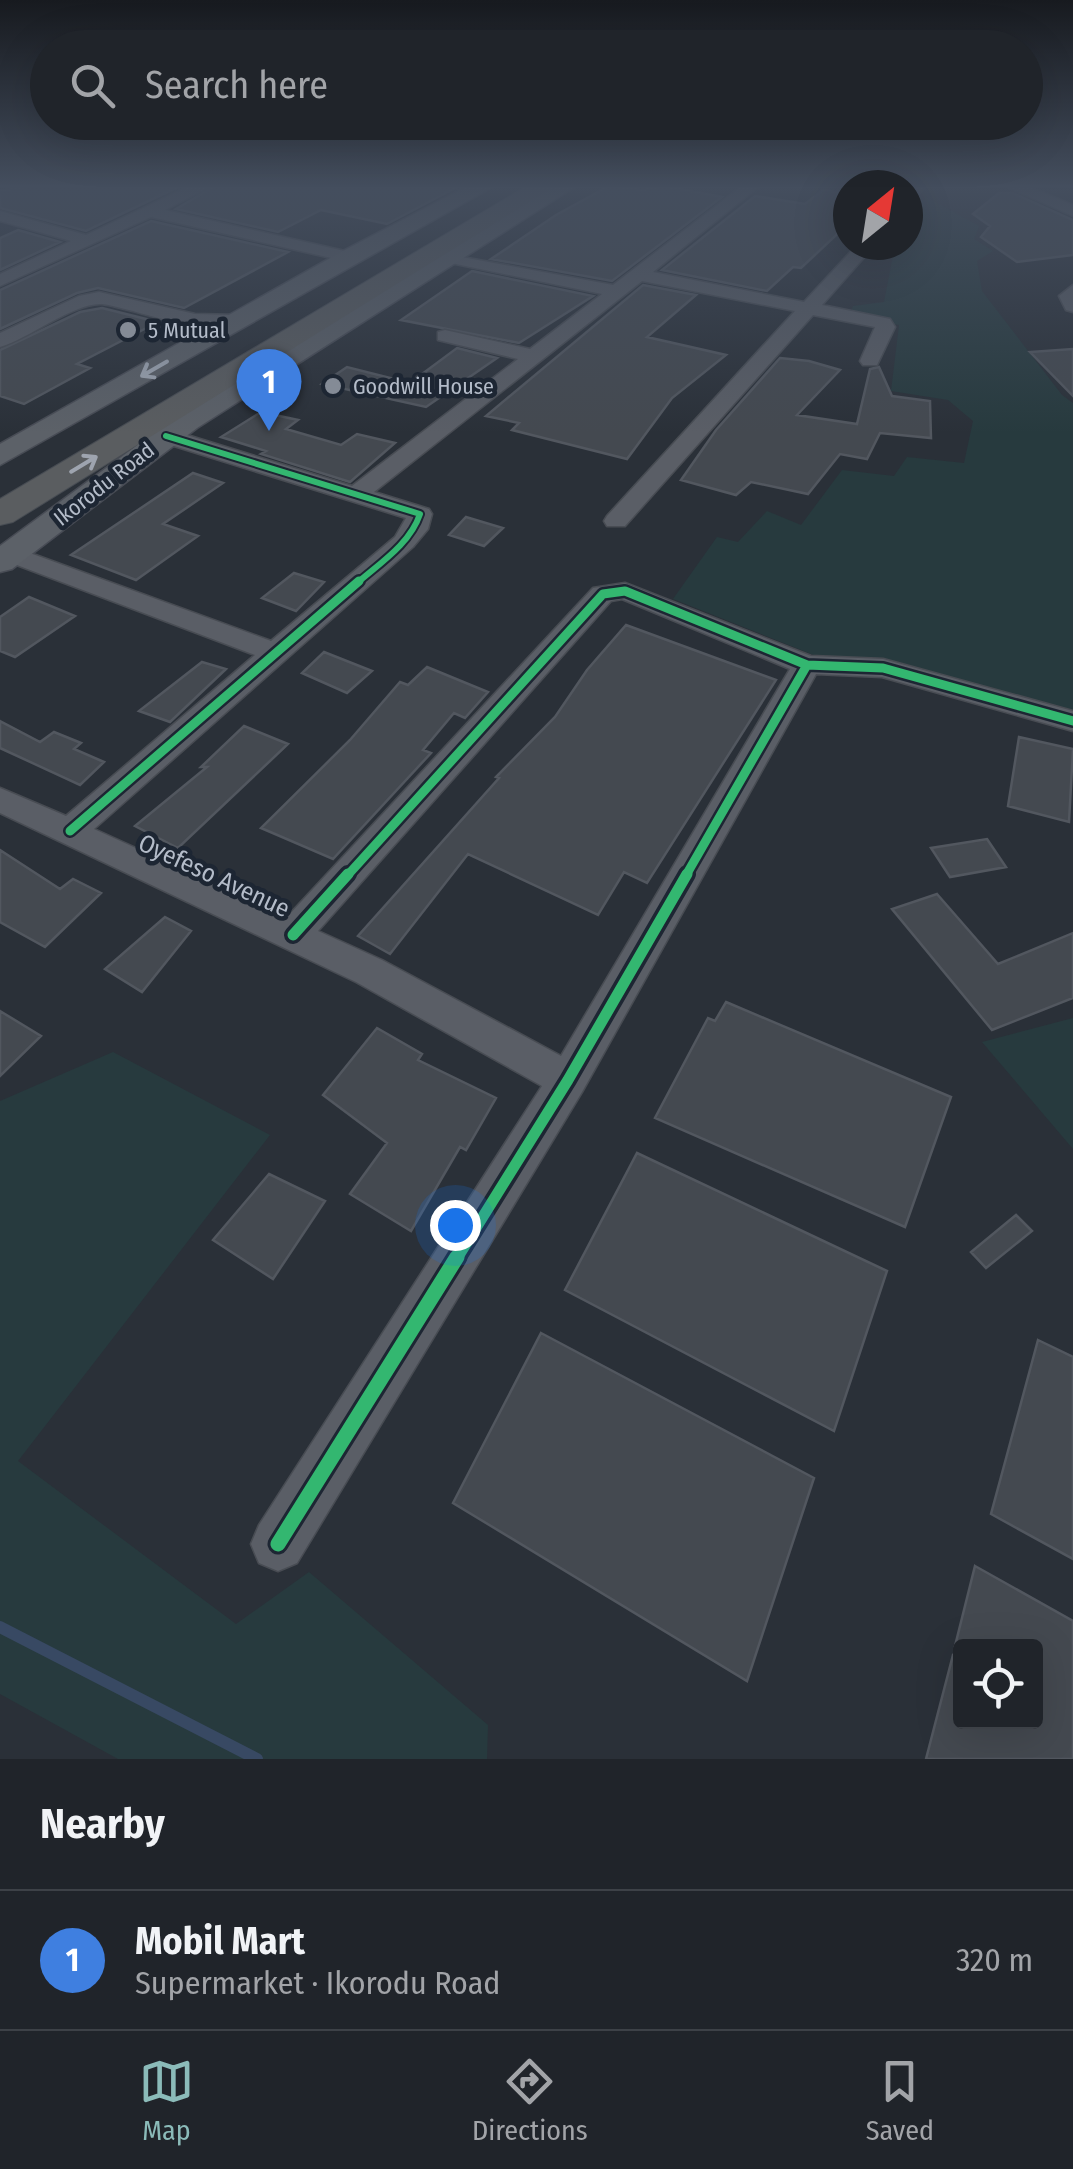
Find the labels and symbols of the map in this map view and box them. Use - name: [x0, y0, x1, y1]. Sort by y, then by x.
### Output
- north arrow: [833, 170, 923, 260]
- place label: 5 Mutual: [148, 317, 226, 344]
- marker: 5 Mutual: [117, 319, 139, 341]
- pin: 1: [236, 348, 302, 431]
- one-way arrow: [140, 360, 169, 380]
- place label: Goodwill House: [353, 373, 494, 400]
- marker: Goodwill House: [322, 375, 344, 397]
- street label: Ikorodu Road: [48, 436, 160, 532]
- one-way arrow: [69, 454, 98, 474]
- street label: Oyefeso Avenue: [133, 828, 295, 924]
- your location: [430, 1200, 481, 1251]

